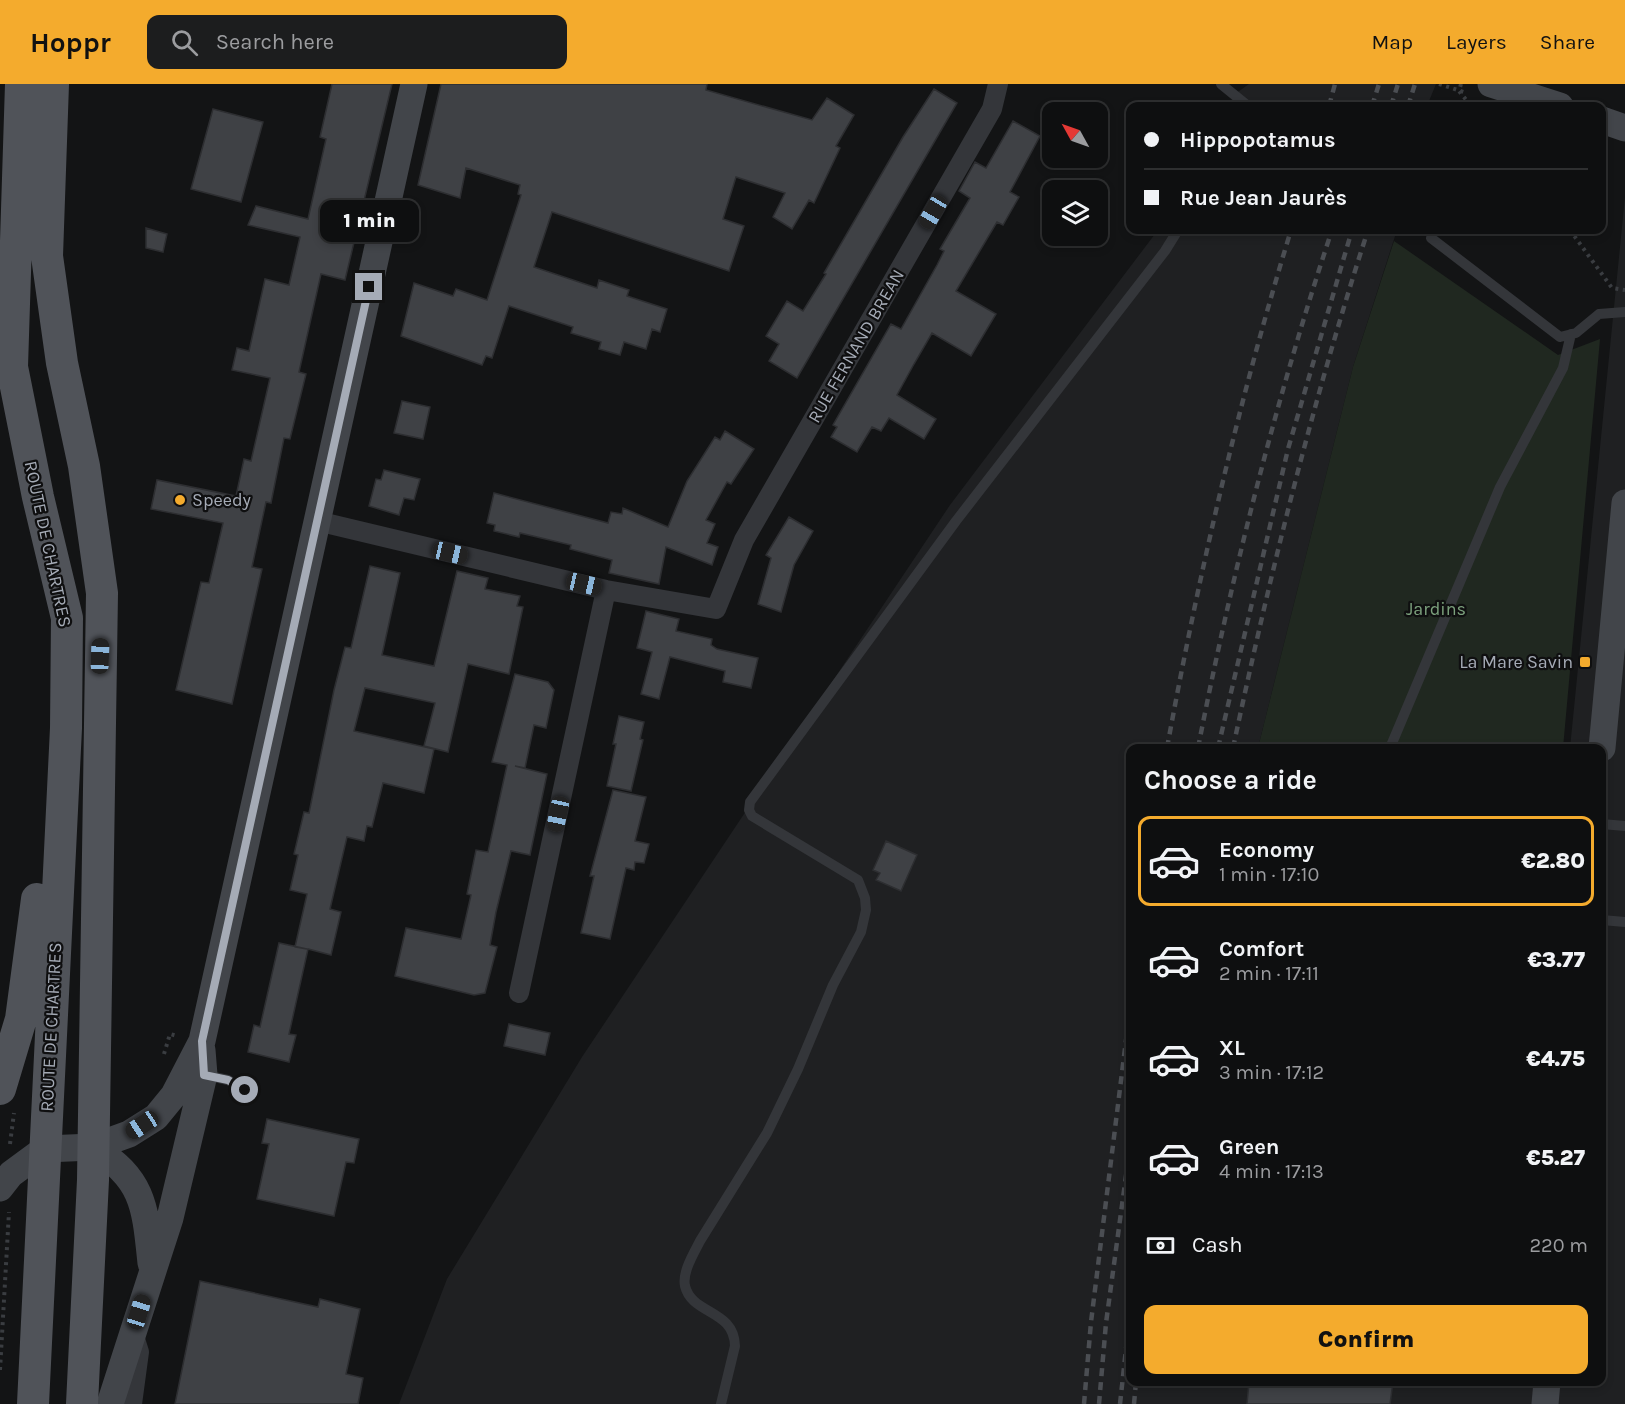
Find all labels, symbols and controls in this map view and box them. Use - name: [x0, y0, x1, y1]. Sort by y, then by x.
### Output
- search box: [147, 15, 567, 69]
- text: Hoppr: [30, 26, 111, 59]
- icon: search: [168, 26, 201, 59]
- text: Search here: [216, 29, 334, 55]
- text: Map: [1371, 30, 1413, 54]
- text: Layers: [1446, 30, 1507, 54]
- text: Share: [1540, 30, 1595, 54]
- north arrow: [1042, 102, 1108, 168]
- map controls: [1042, 102, 1108, 246]
- text: Hippopotamus: [1180, 127, 1336, 153]
- button: layers: [1042, 180, 1108, 246]
- text: Rue Jean Jaurès: [1180, 185, 1347, 211]
- car: [916, 192, 950, 232]
- callout: 1 min: [320, 200, 418, 242]
- text: 1 min: [343, 209, 396, 232]
- street label: RUE FERNAND BREAN: [803, 265, 909, 427]
- route end: [355, 273, 382, 300]
- street label: ROUTE DE CHARTRES: [20, 459, 76, 629]
- place label: Speedy: [192, 489, 252, 511]
- marker: Speedy: [173, 493, 187, 507]
- car: [430, 540, 470, 566]
- car: [564, 571, 604, 597]
- park label: Jardins: [1406, 598, 1466, 620]
- car: [90, 638, 110, 674]
- place label: La Mare Savin: [1459, 651, 1573, 673]
- marker: La Mare Savin: [1578, 655, 1592, 669]
- text: Choose a ride: [1144, 764, 1317, 796]
- car: [545, 795, 571, 833]
- icon: car: [1147, 834, 1201, 888]
- text: Economy: [1219, 837, 1314, 863]
- text: €2.80: [1521, 848, 1585, 874]
- text: 1 min · 17:10: [1219, 863, 1319, 886]
- icon: car: [1147, 933, 1201, 987]
- text: Comfort: [1219, 936, 1304, 962]
- street label: ROUTE DE CHARTRES: [36, 942, 66, 1112]
- text: €3.77: [1527, 947, 1585, 973]
- text: 2 min · 17:11: [1219, 962, 1319, 985]
- icon: car: [1147, 1032, 1201, 1086]
- text: XL: [1219, 1035, 1245, 1061]
- text: €4.75: [1526, 1046, 1585, 1072]
- text: 3 min · 17:12: [1219, 1061, 1324, 1084]
- route start: [231, 1076, 258, 1103]
- car: [122, 1108, 162, 1142]
- icon: car: [1147, 1131, 1201, 1185]
- text: Green: [1219, 1134, 1280, 1160]
- text: €5.27: [1526, 1145, 1585, 1171]
- text: 4 min · 17:13: [1219, 1160, 1324, 1183]
- icon: cash: [1144, 1229, 1177, 1262]
- text: Cash: [1192, 1232, 1242, 1258]
- text: 220 m: [1529, 1234, 1588, 1257]
- car: [125, 1292, 153, 1332]
- button: Confirm: [1144, 1305, 1588, 1374]

